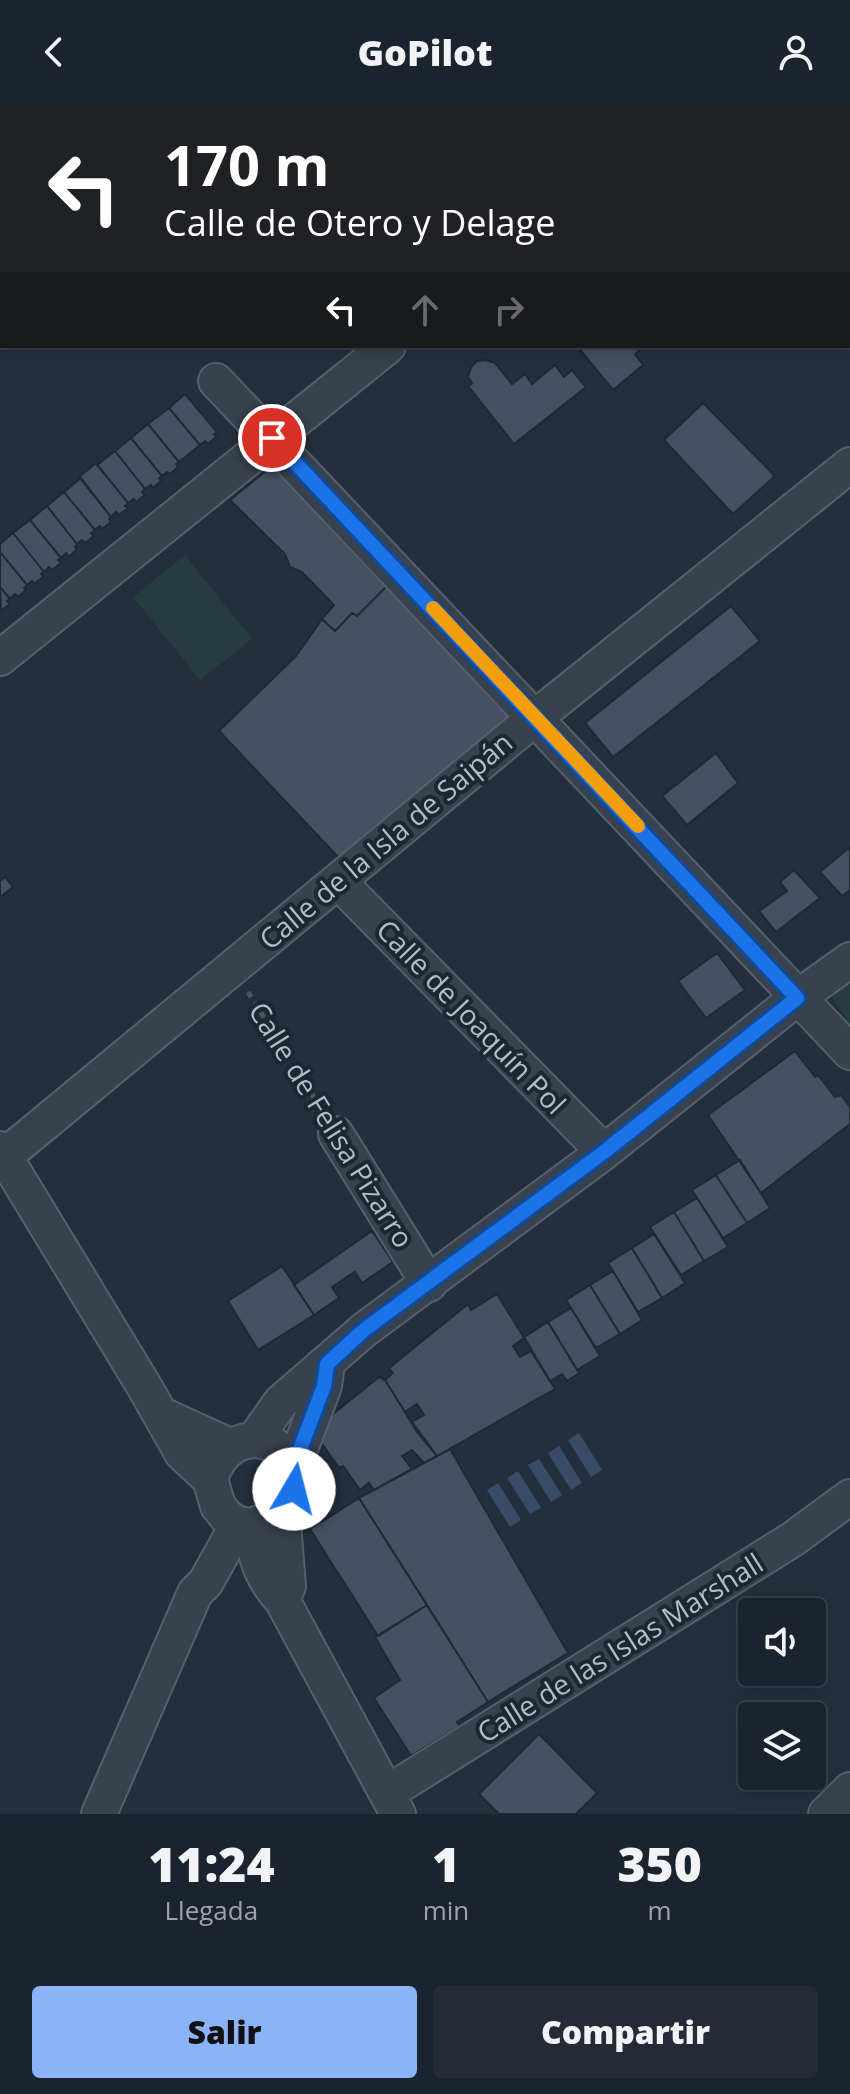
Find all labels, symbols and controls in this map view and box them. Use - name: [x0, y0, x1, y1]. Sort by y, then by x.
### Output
- text: GoPilot: [357, 28, 493, 77]
- icon: back: [32, 30, 76, 74]
- icon: person: [774, 30, 818, 74]
- text: 170 m: [164, 126, 330, 202]
- icon: left: [32, 136, 136, 240]
- text: Calle de Otero y Delage: [164, 198, 555, 247]
- icon: left: [319, 288, 363, 332]
- icon: ahead: [403, 288, 447, 332]
- icon: right: [487, 288, 531, 332]
- pin: [238, 404, 306, 472]
- icon: arrive: [250, 416, 294, 460]
- street label: Calle de la Isla de Saipán: [251, 723, 520, 957]
- street label: Calle de Joaquín Pol: [369, 911, 575, 1122]
- street label: Calle de Felisa Pizarro: [241, 994, 423, 1255]
- position arrow: [252, 1447, 336, 1531]
- street label: Calle de las Islas Marshall: [469, 1543, 770, 1751]
- map controls: [738, 1598, 826, 1790]
- button: sound: [738, 1598, 826, 1686]
- button: layers: [738, 1702, 826, 1790]
- text: 11:24: [148, 1831, 275, 1896]
- text: 1: [432, 1831, 460, 1896]
- text: 350: [617, 1831, 702, 1896]
- text: Llegada: [165, 1892, 258, 1928]
- text: min: [423, 1892, 469, 1928]
- text: m: [648, 1892, 672, 1928]
- button: Salir: [32, 1986, 417, 2078]
- button: Compartir: [433, 1986, 818, 2078]

